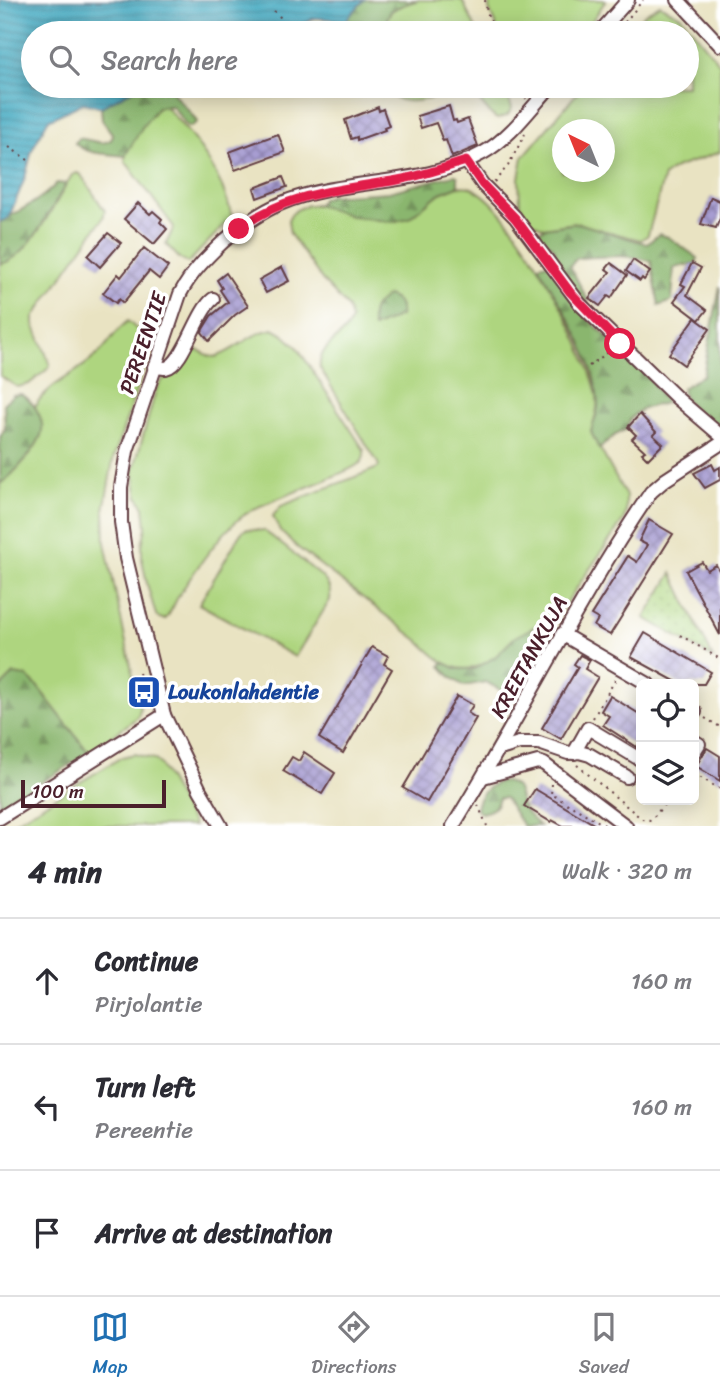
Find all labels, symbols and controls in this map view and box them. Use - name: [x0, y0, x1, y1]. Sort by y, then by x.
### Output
- search box: [21, 21, 699, 98]
- text: Search here: [101, 37, 238, 83]
- icon: search: [45, 41, 83, 79]
- north arrow: [552, 119, 615, 182]
- route end: [223, 213, 254, 244]
- street label: PEREENTIE: [108, 286, 179, 399]
- route start: [604, 328, 635, 359]
- street label: KREETANKUJA: [480, 589, 578, 725]
- bus stop icon: Loukonlahdentie: [125, 673, 163, 711]
- place label: Loukonlahdentie: [168, 673, 319, 711]
- map controls: [636, 679, 699, 805]
- button: locate: [636, 679, 699, 742]
- button: layers: [636, 742, 699, 805]
- text: 100 m: [32, 775, 84, 808]
- scale bar: [21, 777, 166, 809]
- text: 4 min: [28, 845, 102, 899]
- text: Walk · 320 m: [562, 851, 692, 892]
- text: Continue: [95, 938, 198, 984]
- text: 160 m: [631, 961, 692, 1002]
- icon: ahead: [28, 962, 66, 1000]
- text: Pirjolantie: [95, 984, 203, 1025]
- text: Turn left: [95, 1064, 195, 1110]
- text: 160 m: [631, 1087, 692, 1128]
- icon: left: [28, 1088, 66, 1126]
- text: Pereentie: [95, 1110, 193, 1151]
- text: Arrive at destination: [95, 1210, 332, 1256]
- icon: arrive: [28, 1214, 66, 1252]
- tab: Map: [91, 1308, 129, 1383]
- tab: Directions: [311, 1308, 397, 1383]
- tab: Saved: [579, 1308, 629, 1383]

